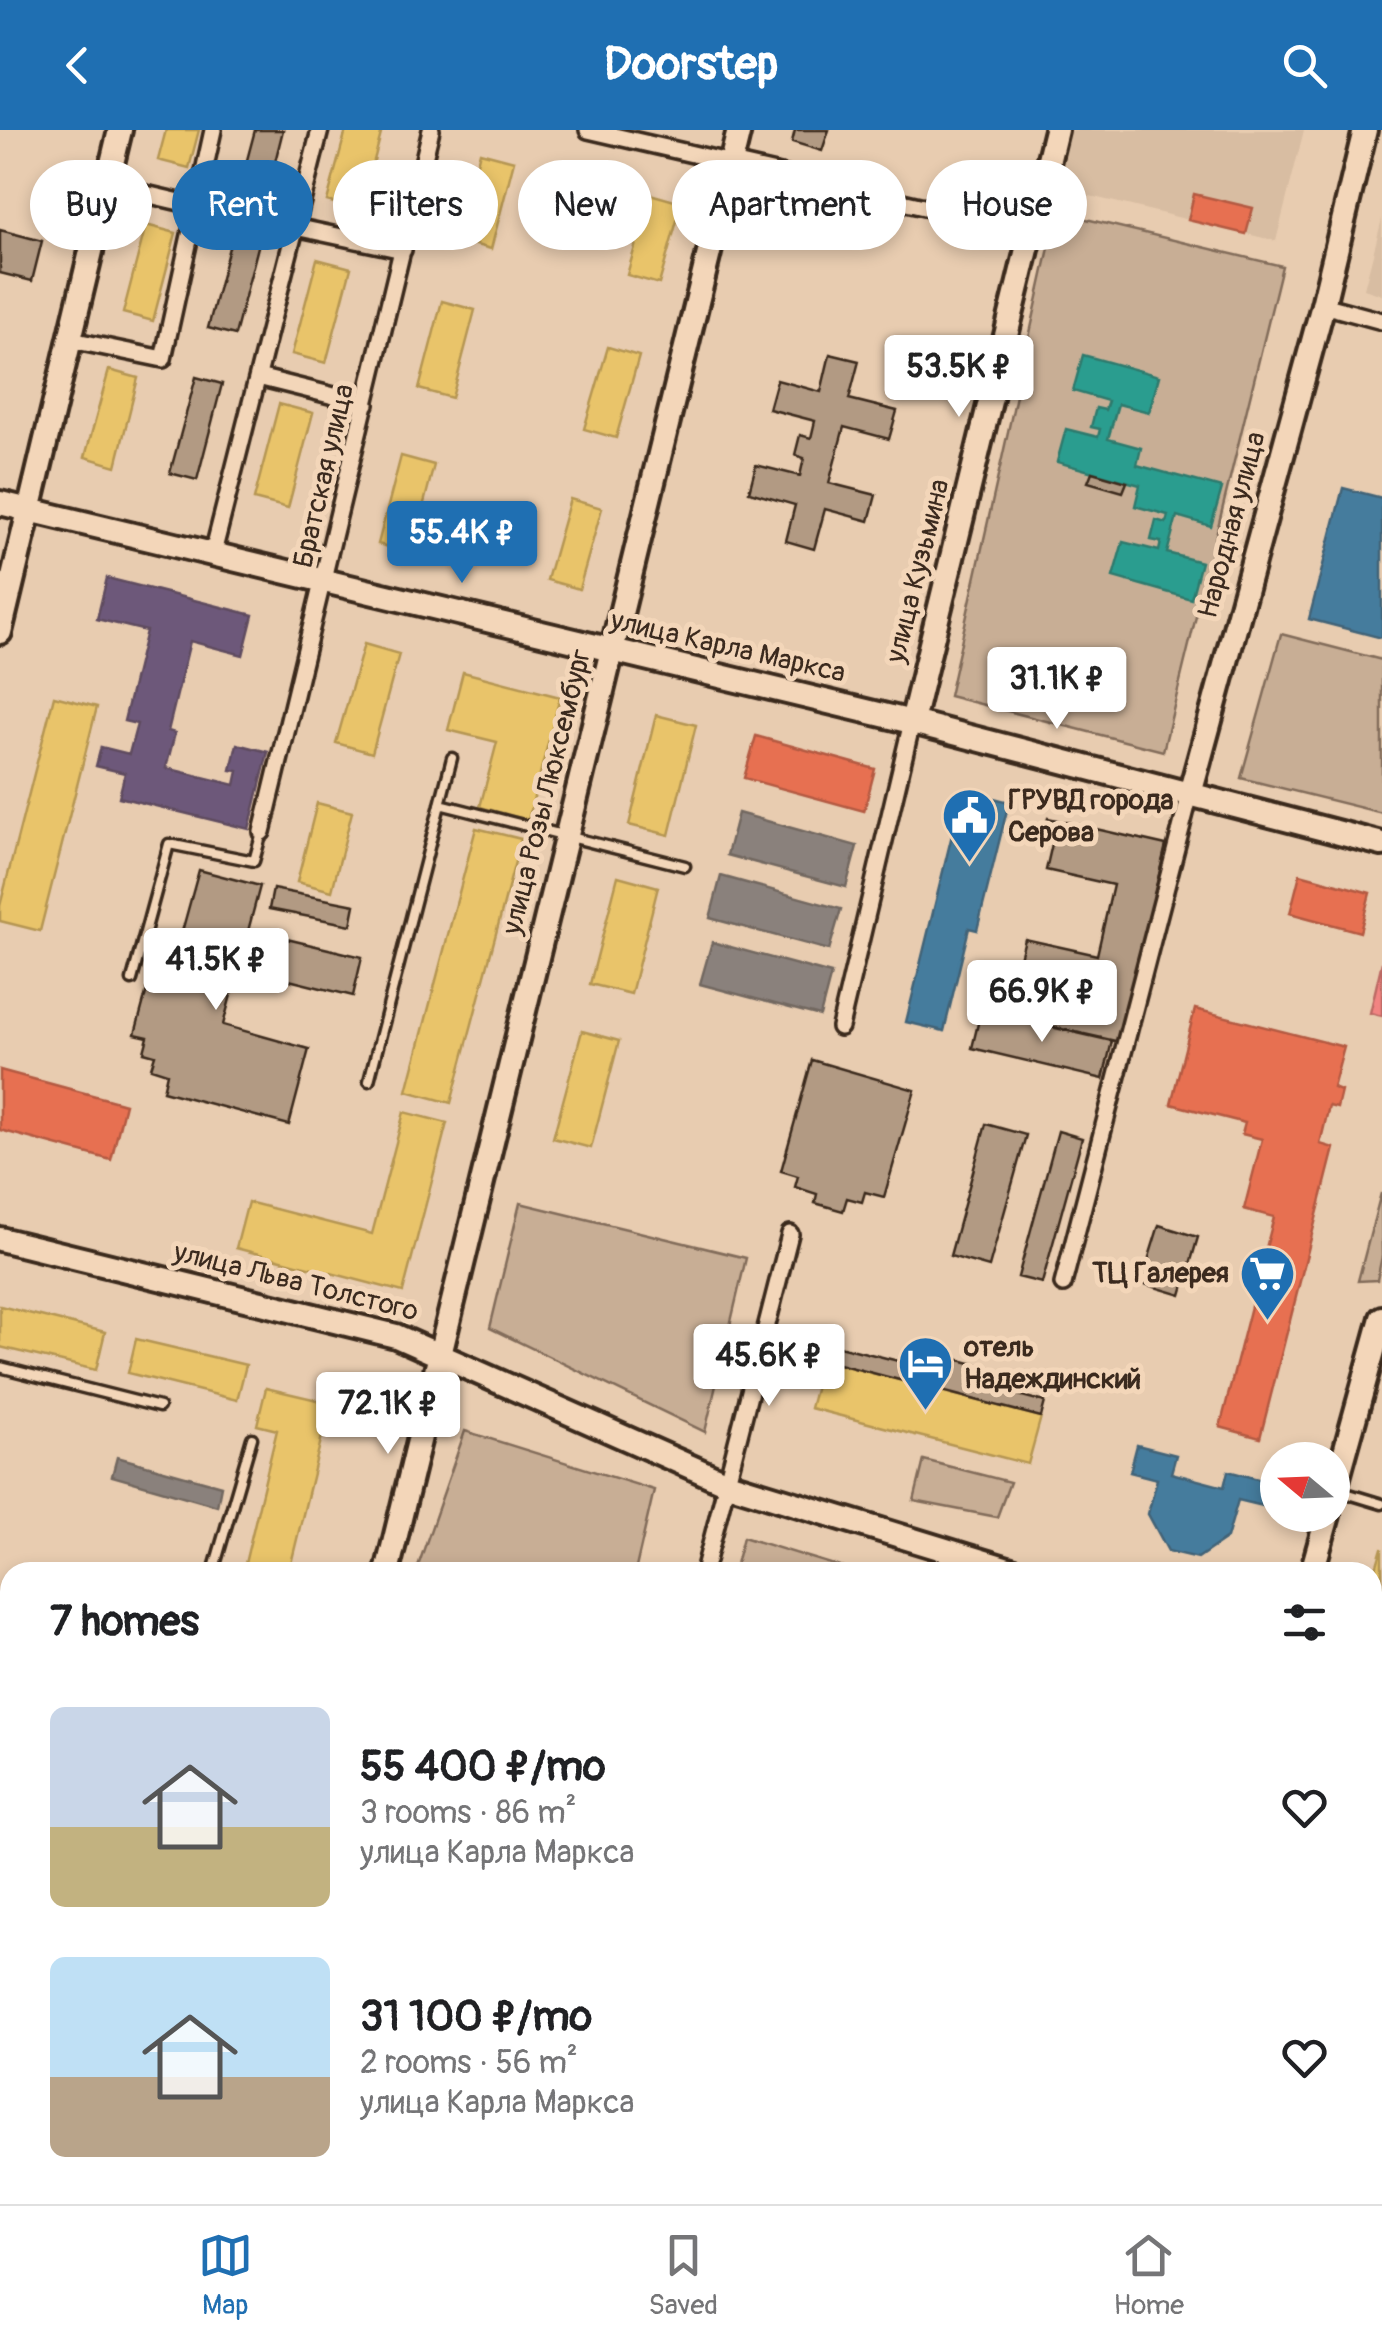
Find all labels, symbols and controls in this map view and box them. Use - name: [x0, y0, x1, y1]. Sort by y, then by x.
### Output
- text: Doorstep: [604, 37, 778, 93]
- icon: back: [50, 38, 105, 93]
- icon: search: [1277, 38, 1332, 93]
- chip: Buy: [30, 160, 152, 250]
- chip: Rent: [172, 160, 313, 250]
- chip: Filters: [333, 160, 498, 250]
- chip: New: [518, 160, 652, 250]
- chip: Apartment: [672, 160, 906, 250]
- chip: House: [926, 160, 1087, 250]
- pin: 53.5K ₽: [867, 335, 1051, 420]
- text: 53.5K ₽: [907, 347, 1012, 387]
- street label: Братская улица: [286, 381, 362, 571]
- street label: Народная улица: [1190, 428, 1274, 622]
- street label: улица Кузьмина: [878, 475, 958, 667]
- pin: 55.4K ₽: [370, 501, 554, 586]
- text: 55.4K ₽: [409, 513, 515, 553]
- street label: улица Карла Маркса: [606, 603, 849, 691]
- street label: улица Розы Люксембург: [494, 645, 599, 939]
- pin: 31.1K ₽: [965, 647, 1149, 732]
- text: 31.1K ₽: [1009, 659, 1105, 699]
- place label: ГРУВД города Серова: [1008, 783, 1174, 850]
- public building icon: ГРУВД города Серова: [939, 786, 999, 865]
- pin: 41.5K ₽: [124, 928, 308, 1013]
- text: 41.5K ₽: [166, 940, 266, 980]
- pin: 66.9K ₽: [950, 960, 1134, 1045]
- text: 66.9K ₽: [989, 972, 1095, 1012]
- street label: улица Льва Толстого: [169, 1234, 422, 1329]
- supermarket icon: ТЦ Галерея: [1238, 1243, 1298, 1322]
- place label: ТЦ Галерея: [1091, 1256, 1229, 1291]
- pin: 45.6K ₽: [677, 1324, 861, 1409]
- place label: отель Надеждинский: [963, 1330, 1141, 1397]
- hotel icon: отель Надеждинский: [895, 1333, 955, 1412]
- text: 45.6K ₽: [716, 1336, 822, 1376]
- pin: 72.1K ₽: [296, 1372, 480, 1457]
- text: 72.1K ₽: [338, 1384, 438, 1424]
- north arrow: [1260, 1442, 1350, 1532]
- map controls: [1260, 1442, 1350, 1532]
- icon: filters: [1277, 1595, 1332, 1650]
- text: 7 homes: [50, 1596, 199, 1648]
- text: 55 400 ₽/mo: [360, 1741, 606, 1793]
- icon: home: [130, 1747, 250, 1867]
- icon: heart: [1277, 1780, 1332, 1835]
- text: 3 rooms · 86 m²: [360, 1793, 577, 1833]
- text: улица Карла Маркса: [360, 1833, 634, 1873]
- text: 31 100 ₽/mo: [360, 1991, 592, 2043]
- icon: home: [130, 1997, 250, 2117]
- icon: heart: [1277, 2030, 1332, 2085]
- text: 2 rooms · 56 m²: [360, 2043, 578, 2083]
- text: улица Карла Маркса: [360, 2083, 634, 2123]
- tab: Map: [198, 2228, 253, 2323]
- tab: Saved: [648, 2228, 718, 2323]
- tab: Home: [1114, 2228, 1184, 2323]

